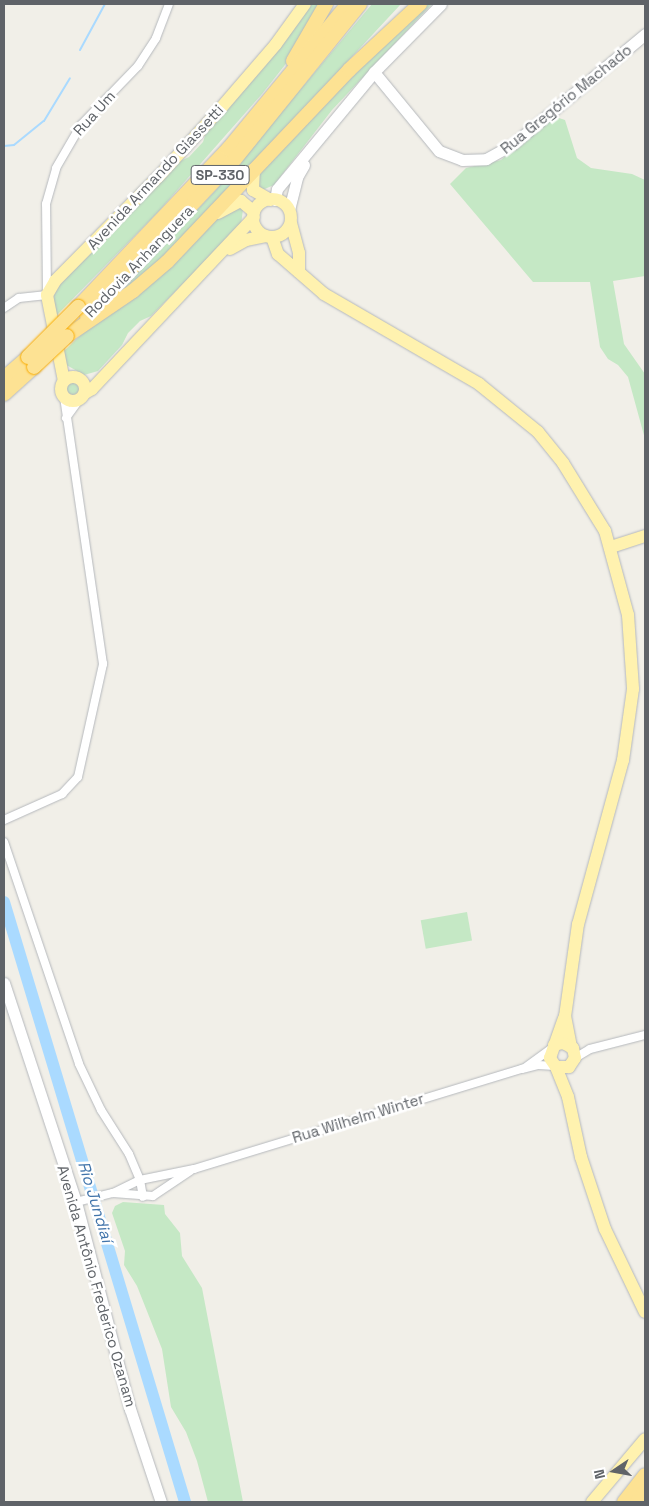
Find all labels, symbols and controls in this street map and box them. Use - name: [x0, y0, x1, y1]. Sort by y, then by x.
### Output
- street label: Rua Gregório Machado: [497, 41, 635, 157]
- street label: Rua Um: [69, 87, 119, 139]
- street label: Avenida Armando Giassetti: [83, 101, 227, 253]
- road number: SP-330: [190, 164, 250, 186]
- street label: Rodovia Anhanguera: [81, 201, 197, 321]
- street label: Rua Wilhelm Winter: [290, 1089, 426, 1147]
- water label: Rio Jundiaí: [74, 1159, 116, 1245]
- street label: Avenida Antônio Frederico Ozanam: [54, 1163, 140, 1409]
- north arrow: [589, 1446, 639, 1496]
- text: N: [590, 1468, 609, 1481]

